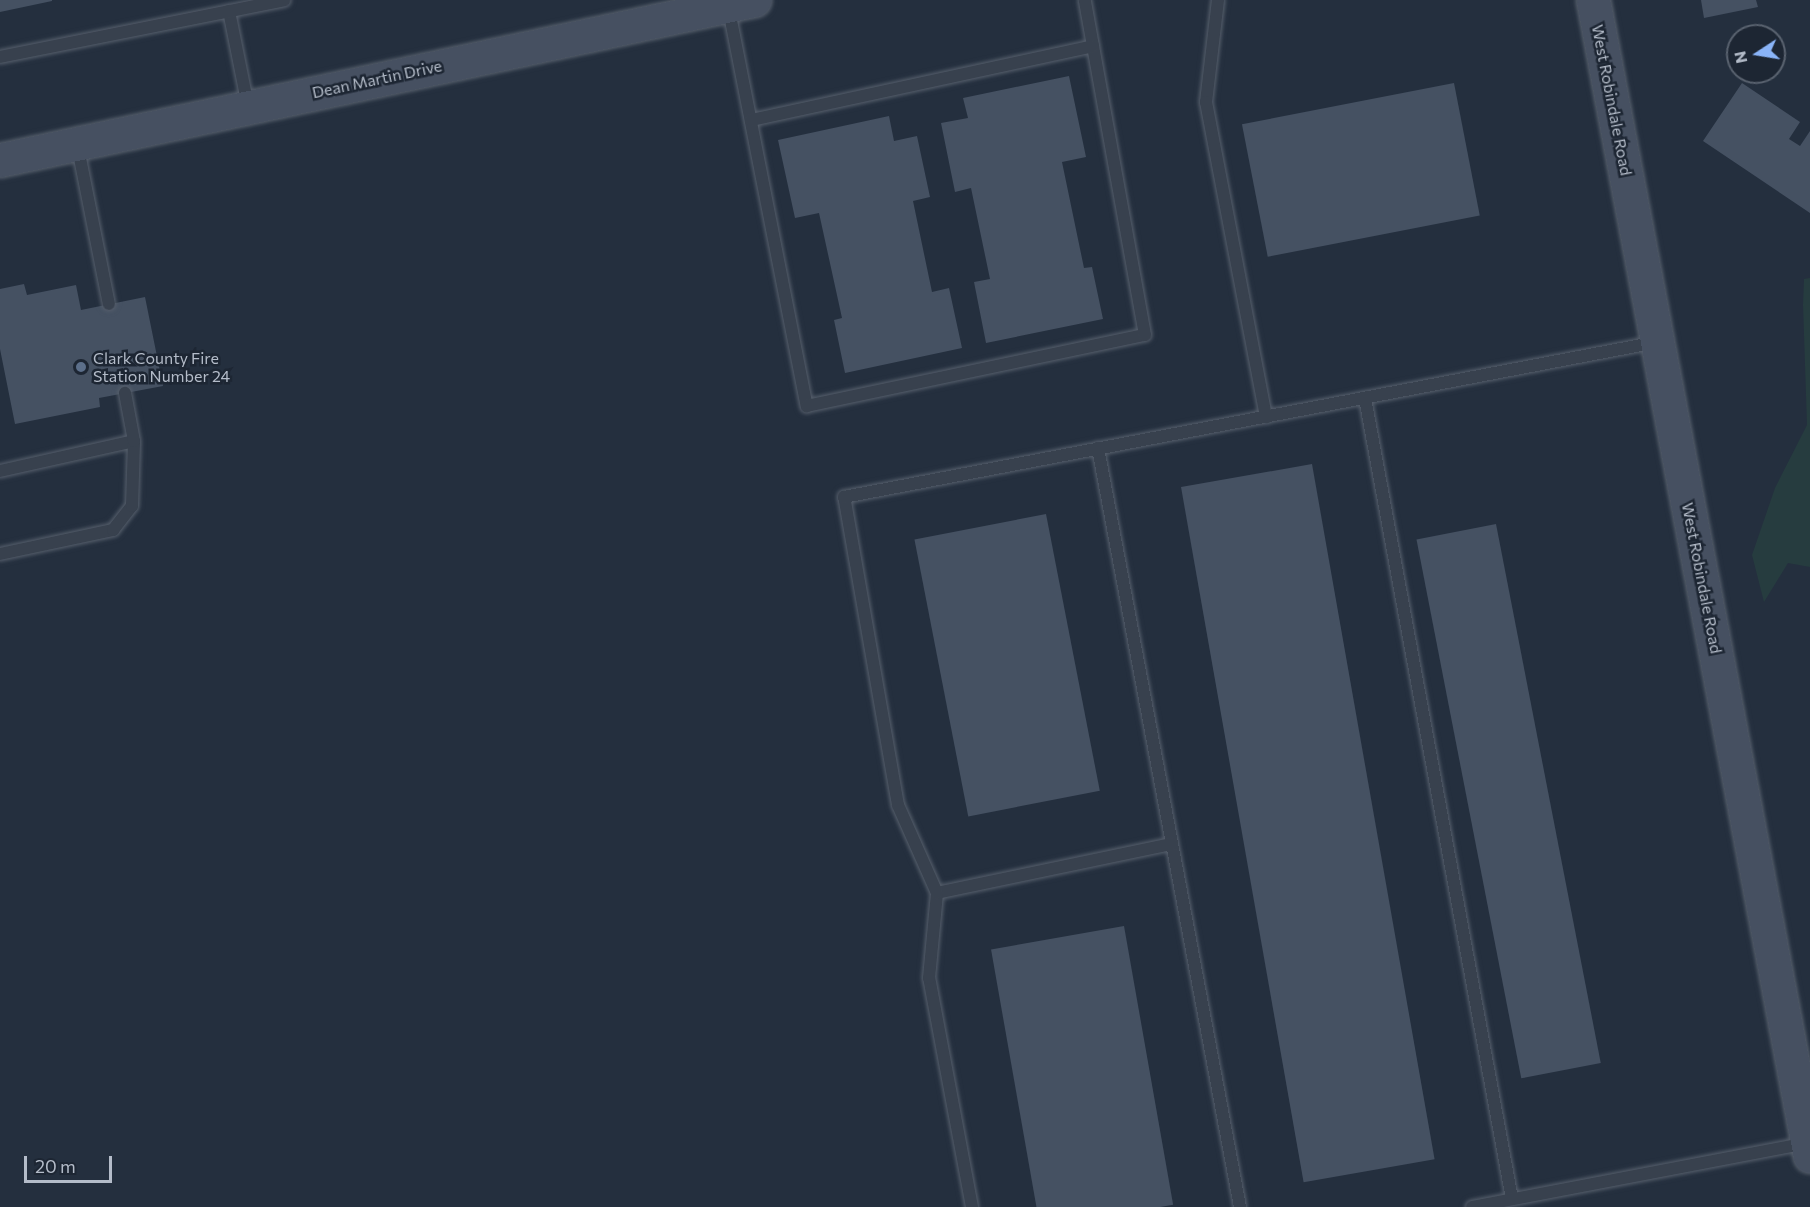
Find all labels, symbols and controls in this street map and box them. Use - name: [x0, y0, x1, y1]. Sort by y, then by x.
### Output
- street label: West Robindale Road: [1588, 23, 1636, 177]
- north arrow: [1726, 24, 1786, 84]
- text: N: [1729, 50, 1750, 65]
- street label: Dean Martin Drive: [310, 56, 444, 102]
- place label: Clark County Fire Station Number 24: [93, 348, 230, 386]
- marker: Clark County Fire Station Number 24: [74, 360, 88, 374]
- street label: West Robindale Road: [1678, 501, 1726, 655]
- scale bar: [27, 1144, 116, 1182]
- text: 20 m: [35, 1155, 76, 1177]

